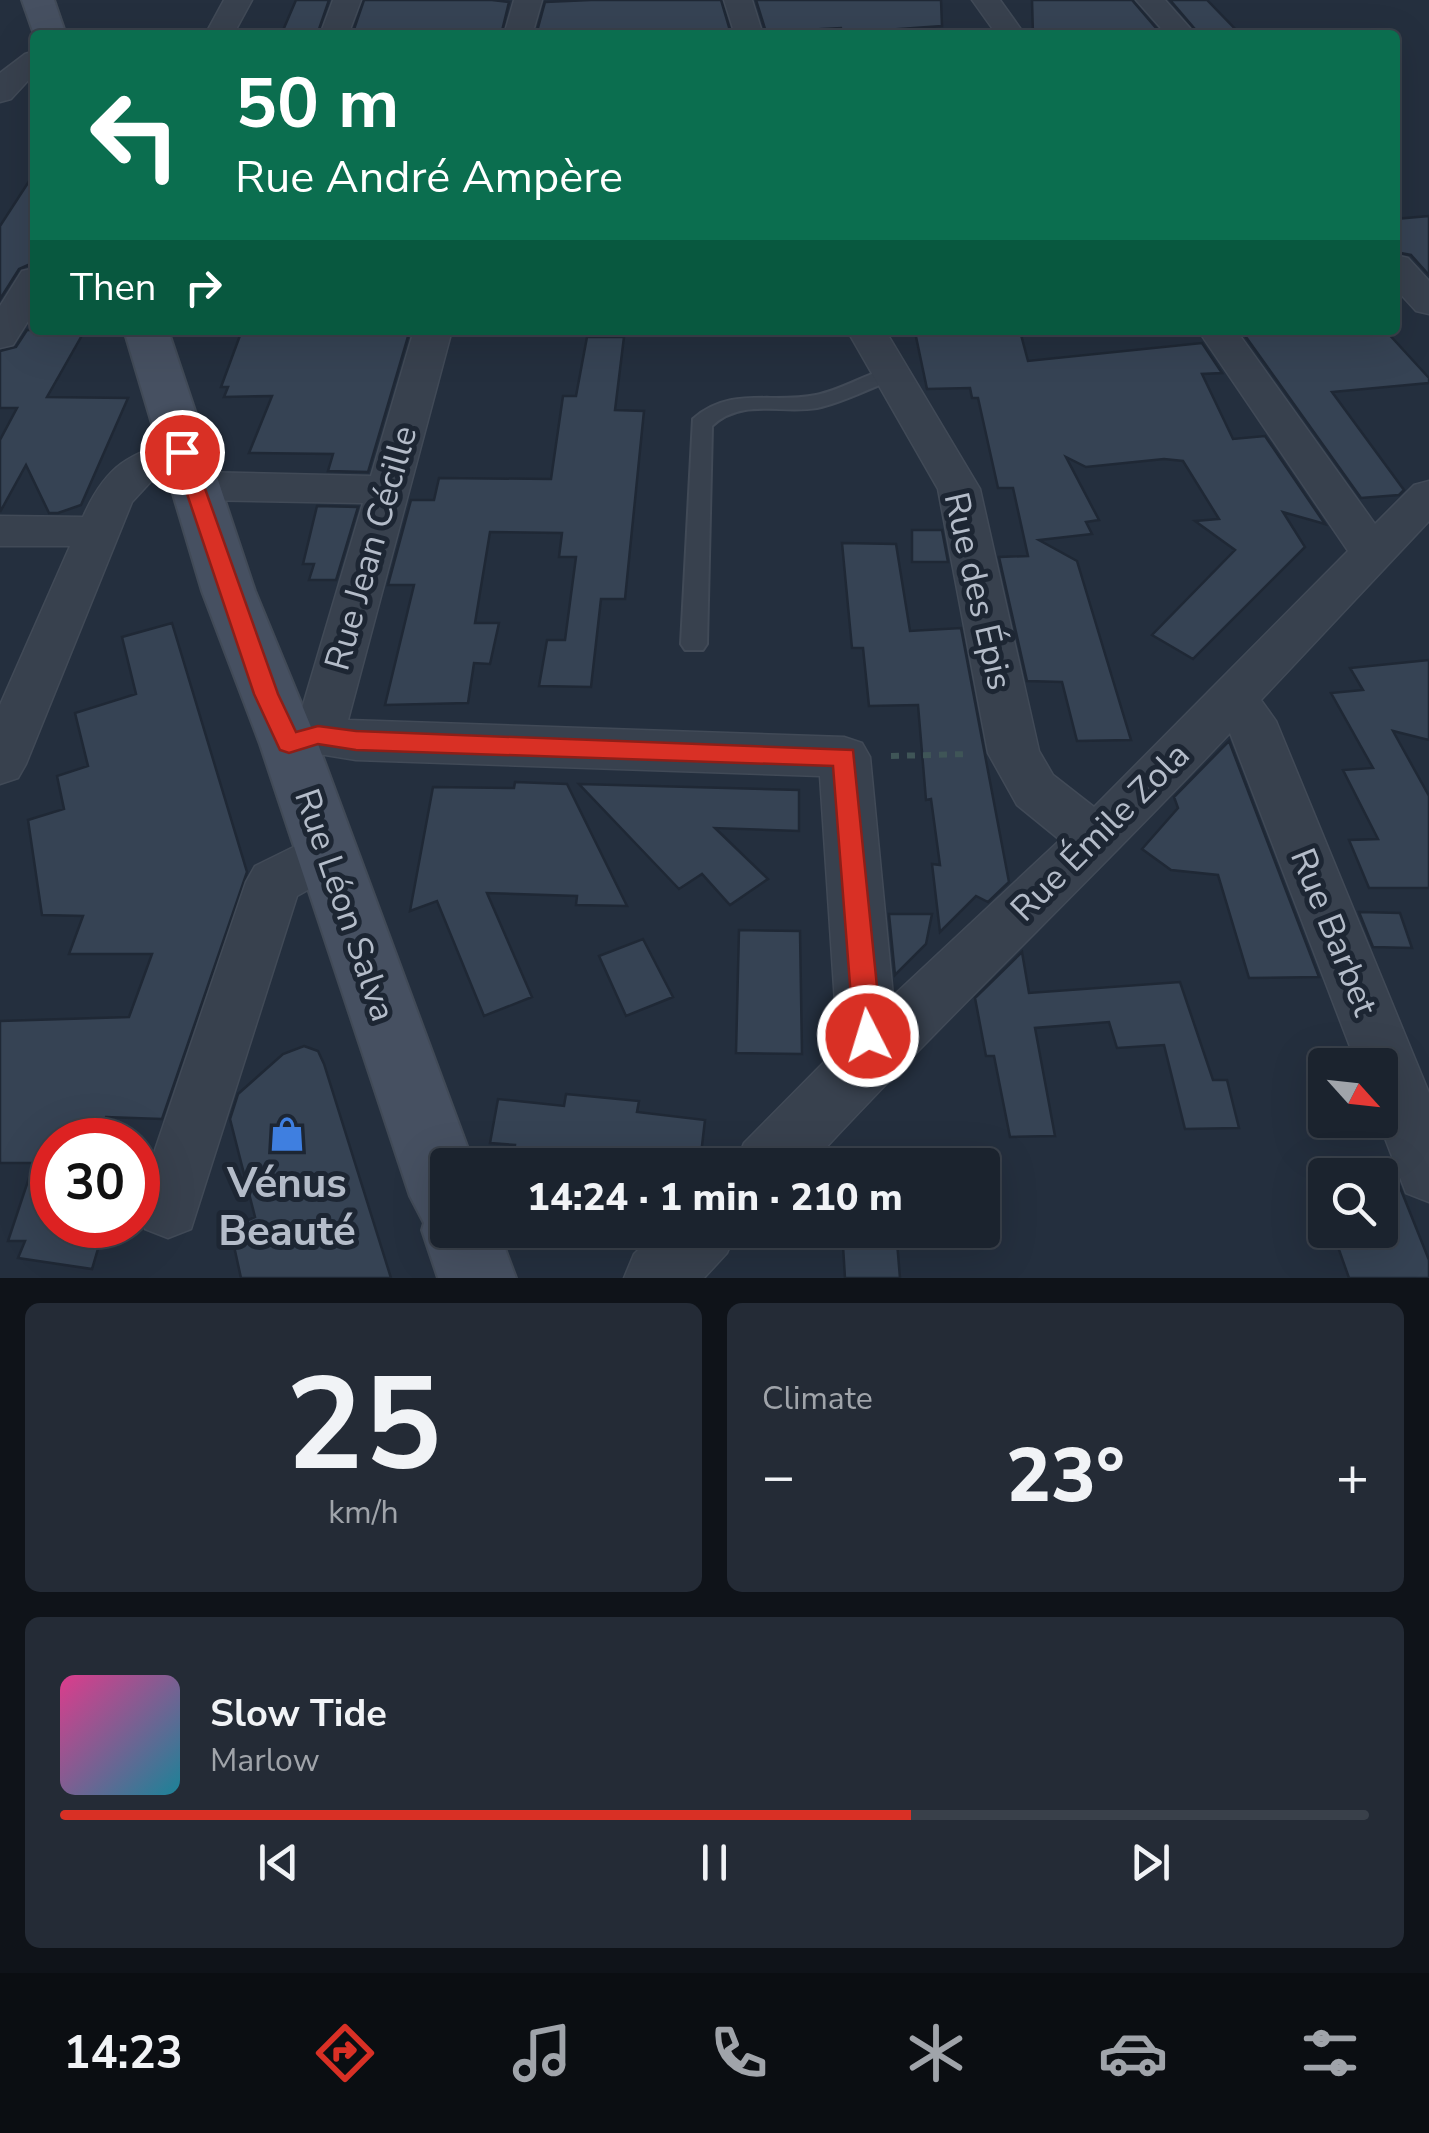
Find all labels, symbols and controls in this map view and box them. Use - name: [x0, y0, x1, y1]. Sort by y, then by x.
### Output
- text: 50 m: [235, 56, 399, 152]
- icon: left: [70, 70, 200, 200]
- text: Rue André Ampère: [235, 147, 623, 208]
- icon: right: [176, 260, 231, 315]
- text: Then: [70, 262, 156, 313]
- pin: [140, 410, 225, 495]
- street label: Rue Jean Cécille: [314, 420, 428, 676]
- icon: arrive: [155, 425, 210, 480]
- street label: Rue des Épis: [932, 488, 1024, 694]
- street label: Rue Émile Zola: [1000, 732, 1200, 932]
- street label: Rue Léon Salva: [283, 783, 407, 1027]
- street label: Rue Barbet: [1279, 841, 1389, 1023]
- position arrow: [816, 984, 920, 1088]
- north arrow: [1308, 1048, 1398, 1138]
- map controls: [1308, 1048, 1398, 1248]
- shop icon: Vénus Beauté: [268, 1115, 306, 1153]
- speed limit sign: 30: [30, 1118, 160, 1248]
- place label: Vénus Beauté: [218, 1155, 356, 1260]
- button: search: [1308, 1158, 1398, 1248]
- text: 14:24 · 1 min · 210 m: [527, 1172, 903, 1223]
- text: 25: [285, 1337, 442, 1514]
- text: Climate: [762, 1377, 873, 1420]
- text: 23°: [1006, 1425, 1125, 1527]
- text: −: [762, 1439, 795, 1514]
- text: +: [1336, 1439, 1369, 1514]
- text: km/h: [328, 1491, 399, 1534]
- text: Slow Tide: [210, 1688, 387, 1739]
- text: Marlow: [210, 1739, 320, 1782]
- icon: previous: [251, 1835, 306, 1890]
- icon: pause: [687, 1835, 742, 1890]
- icon: next: [1123, 1835, 1178, 1890]
- icon: directions: [310, 2018, 380, 2088]
- icon: music: [507, 2018, 577, 2088]
- icon: phone: [704, 2018, 774, 2088]
- icon: climate: [901, 2018, 971, 2088]
- icon: car: [1098, 2018, 1168, 2088]
- icon: filters: [1295, 2018, 1365, 2088]
- text: 14:23: [64, 2023, 183, 2084]

